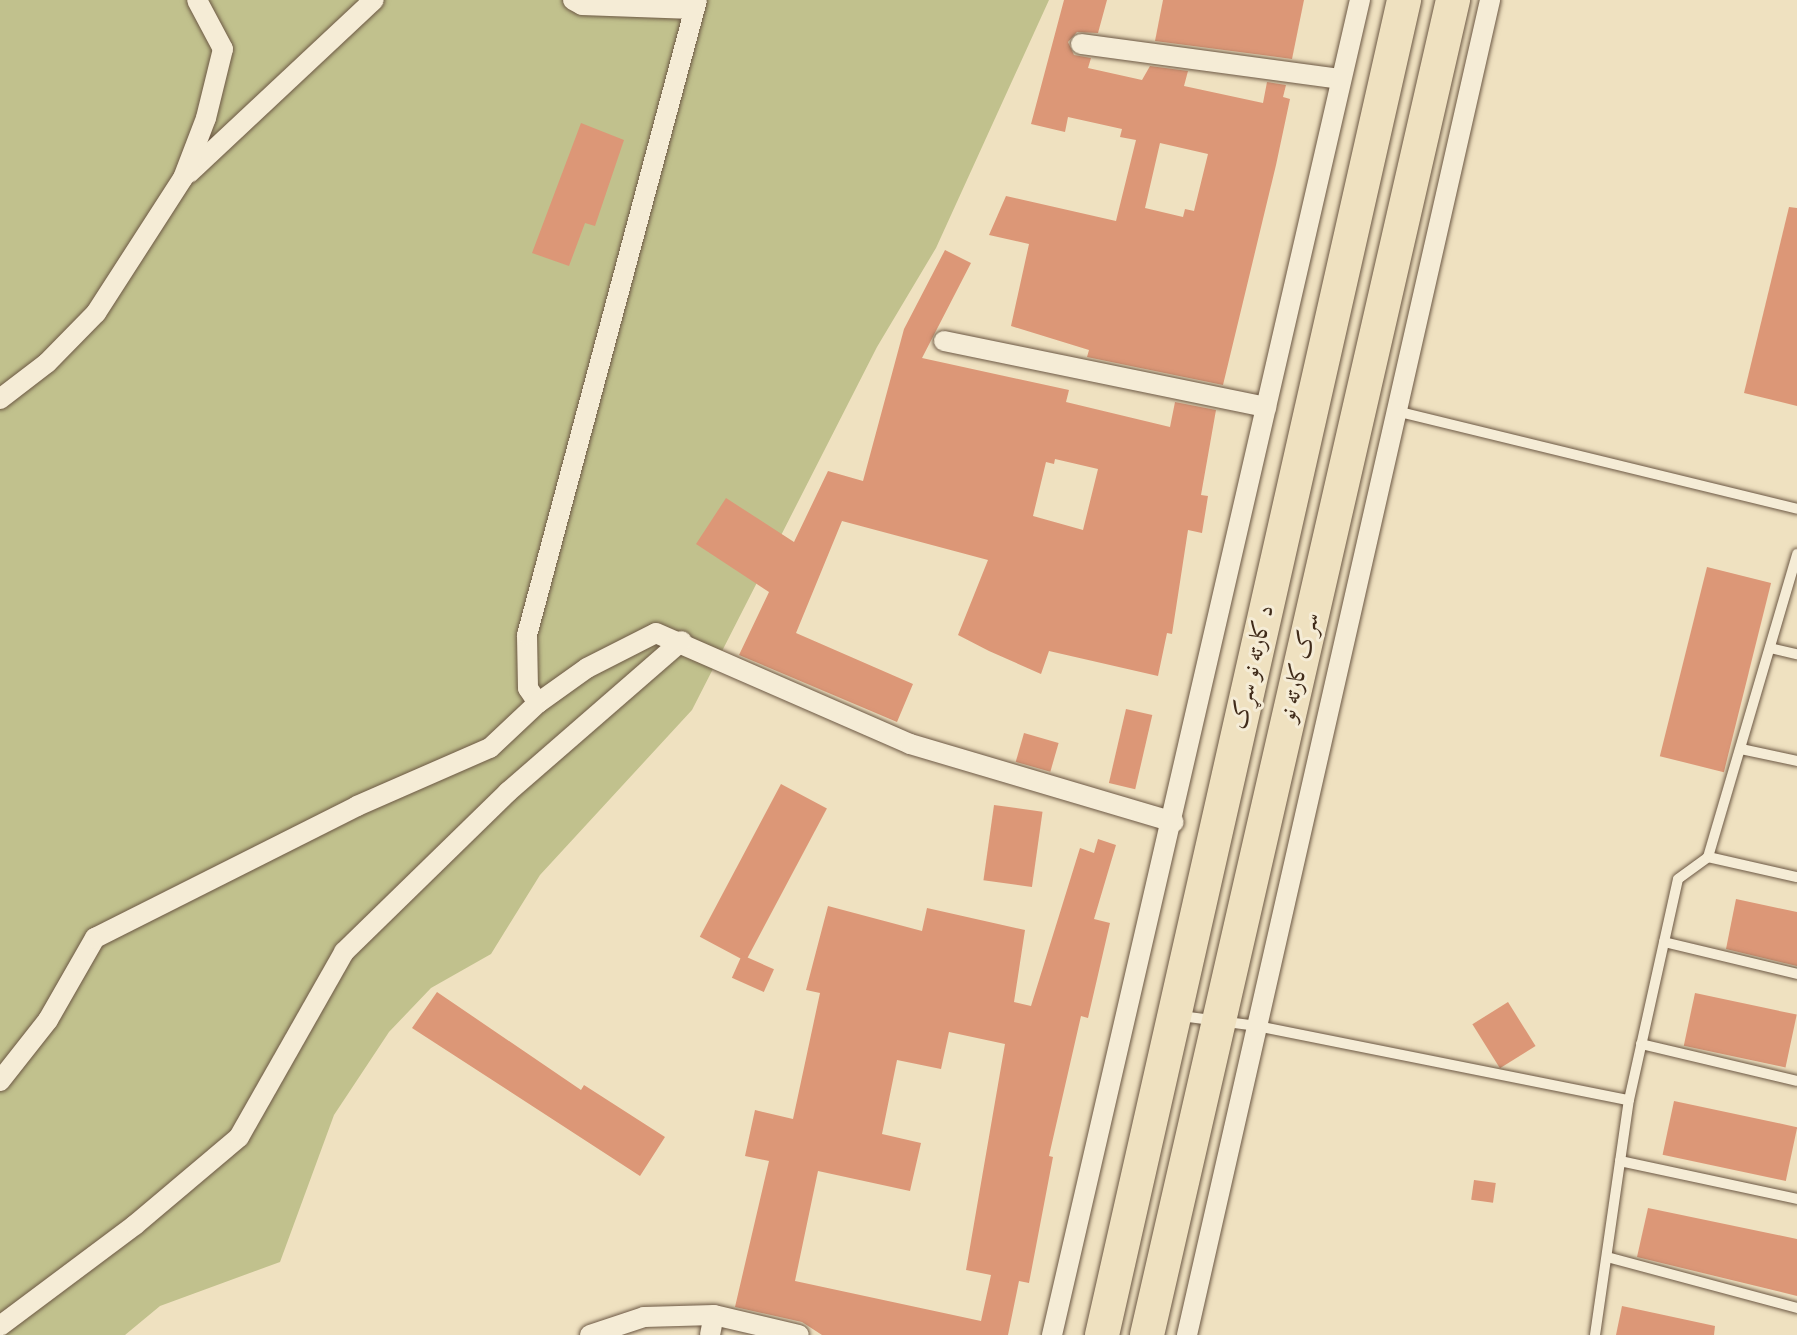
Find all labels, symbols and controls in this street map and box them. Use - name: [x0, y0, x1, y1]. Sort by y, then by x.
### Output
- street label: د کارته نو سړک: [1224, 602, 1280, 732]
- street label: سرک کارته نو: [1272, 610, 1326, 724]

